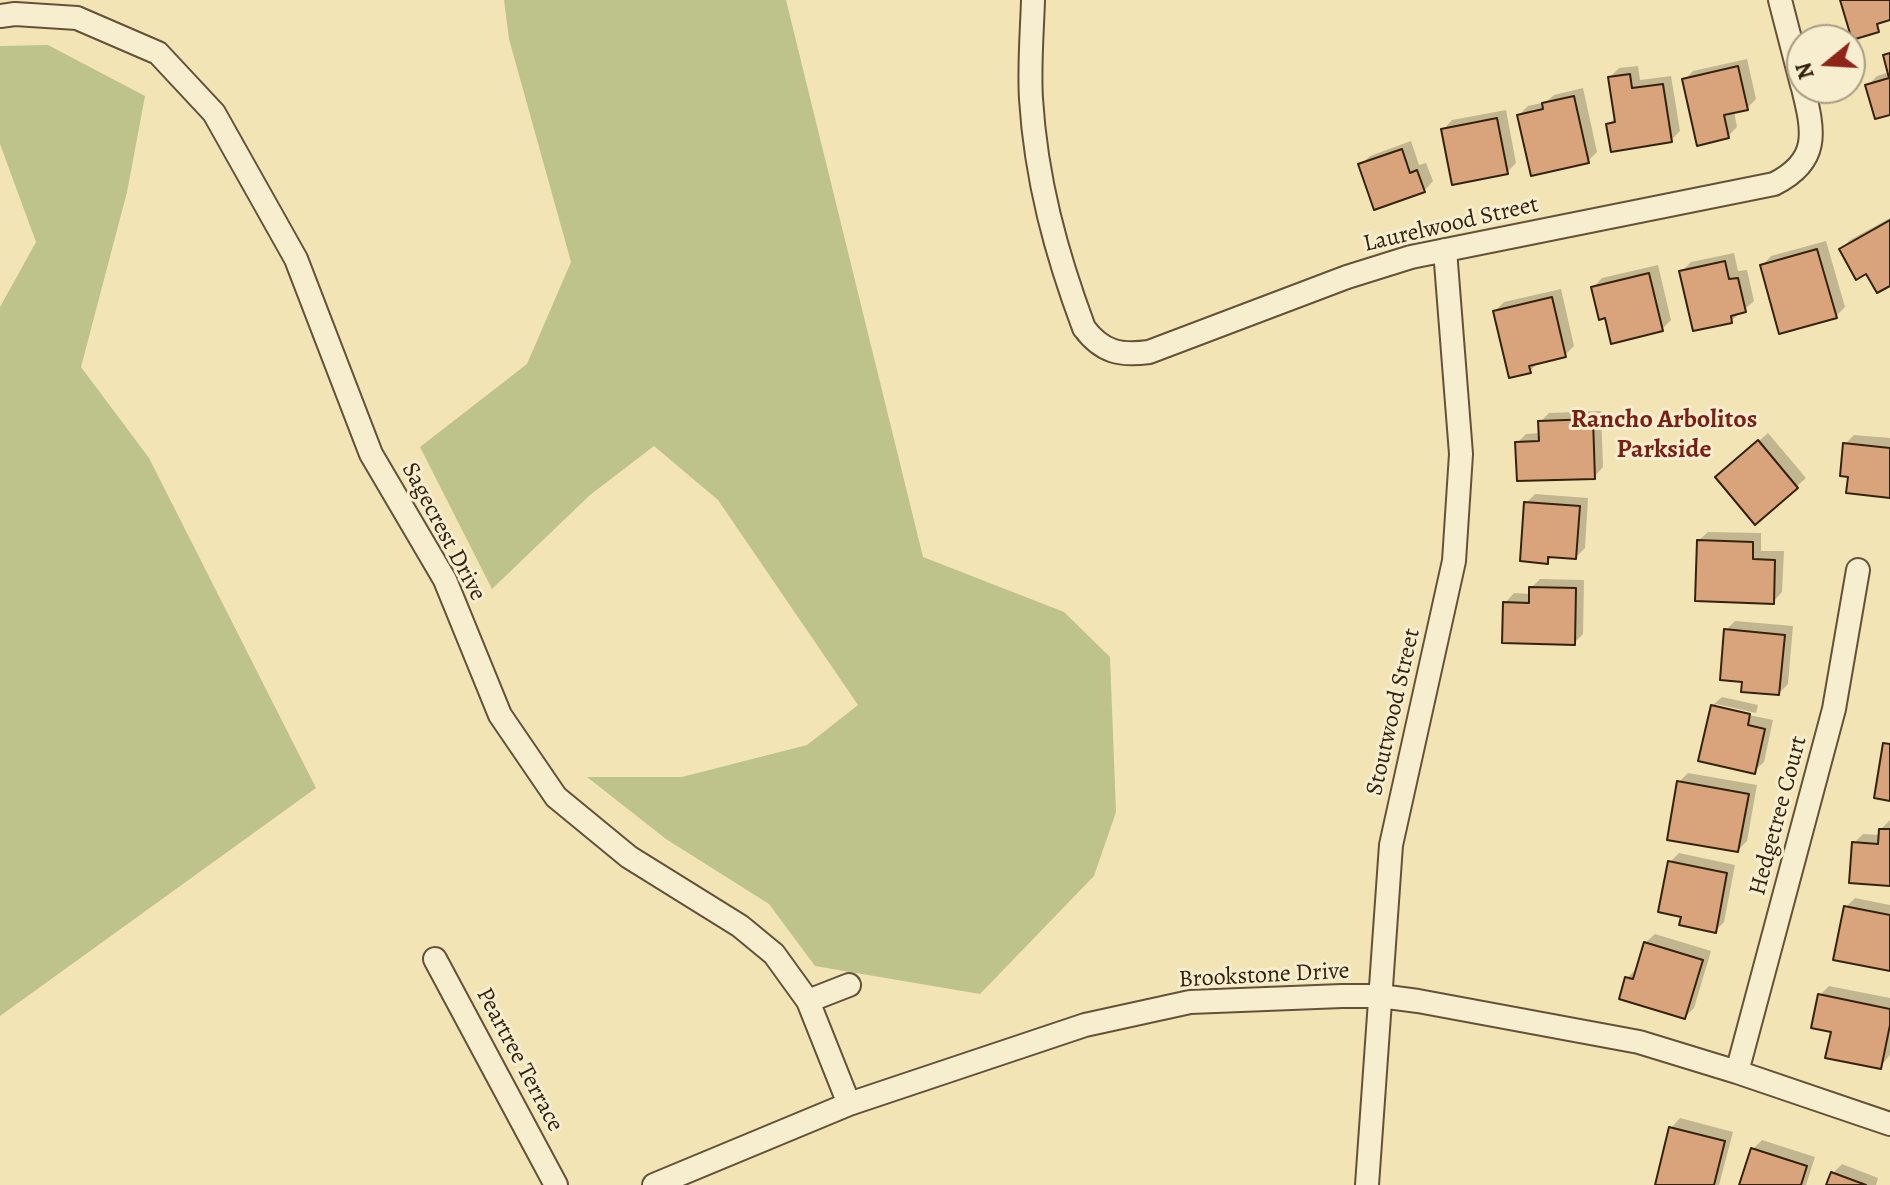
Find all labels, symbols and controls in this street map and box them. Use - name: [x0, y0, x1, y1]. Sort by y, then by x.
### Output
- north arrow: [1786, 24, 1866, 104]
- text: N: [1788, 59, 1822, 83]
- street label: Laurelwood Street: [1361, 191, 1541, 259]
- district label: Rancho Arbolitos Parkside: [1571, 405, 1757, 466]
- street label: Sagecrest Drive: [395, 458, 491, 606]
- street label: Stoutwood Street: [1361, 626, 1427, 798]
- street label: Hedgetree Court: [1744, 733, 1814, 899]
- street label: Brookstone Drive: [1178, 957, 1350, 995]
- street label: Peartree Terrace: [469, 983, 569, 1137]

